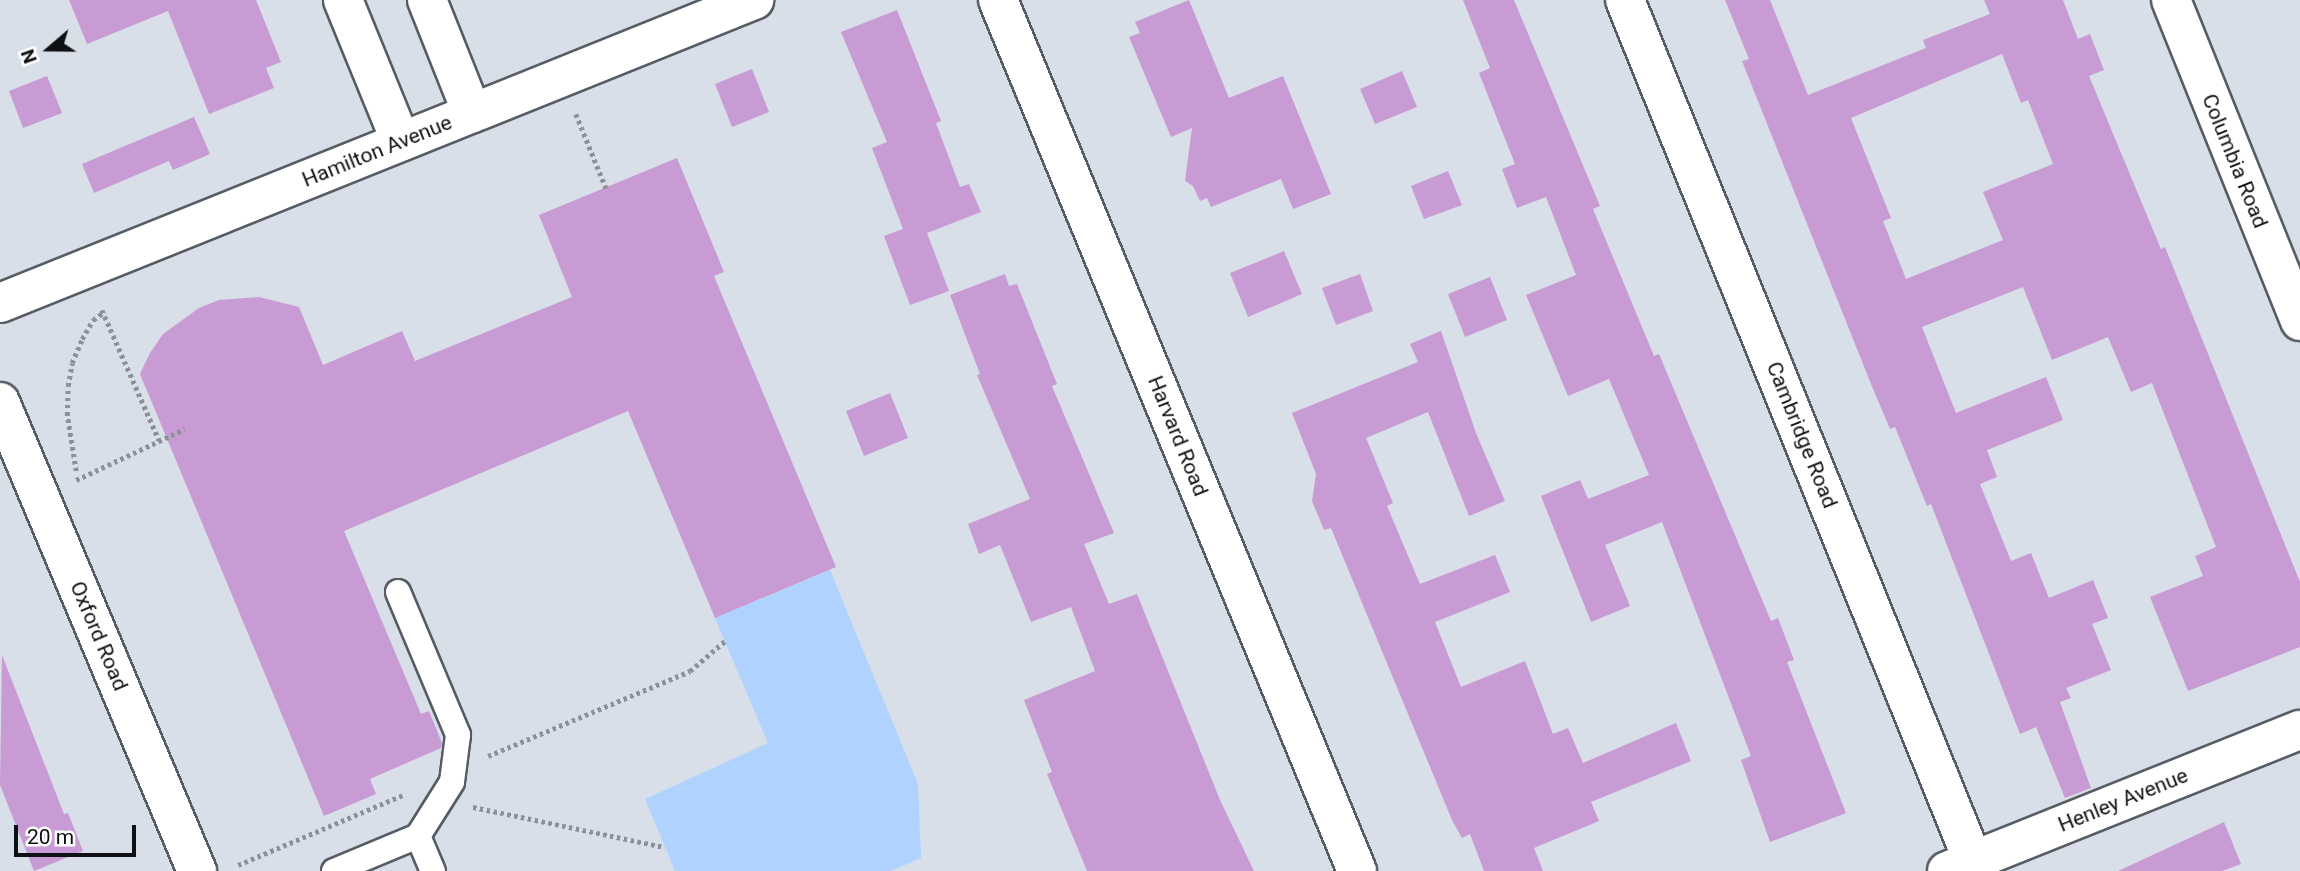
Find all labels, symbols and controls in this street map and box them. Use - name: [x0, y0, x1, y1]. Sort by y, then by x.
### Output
- north arrow: [14, 14, 84, 84]
- text: N: [16, 46, 42, 67]
- street label: Columbia Road: [2197, 90, 2273, 232]
- street label: Hamilton Avenue: [298, 110, 456, 192]
- street label: Cambridge Road: [1761, 358, 1843, 512]
- street label: Harvard Road: [1142, 372, 1214, 500]
- street label: Oxford Road: [65, 578, 133, 694]
- street label: Henley Avenue: [2054, 763, 2192, 837]
- scale bar: [18, 812, 140, 856]
- text: 20 m: [27, 825, 74, 849]

